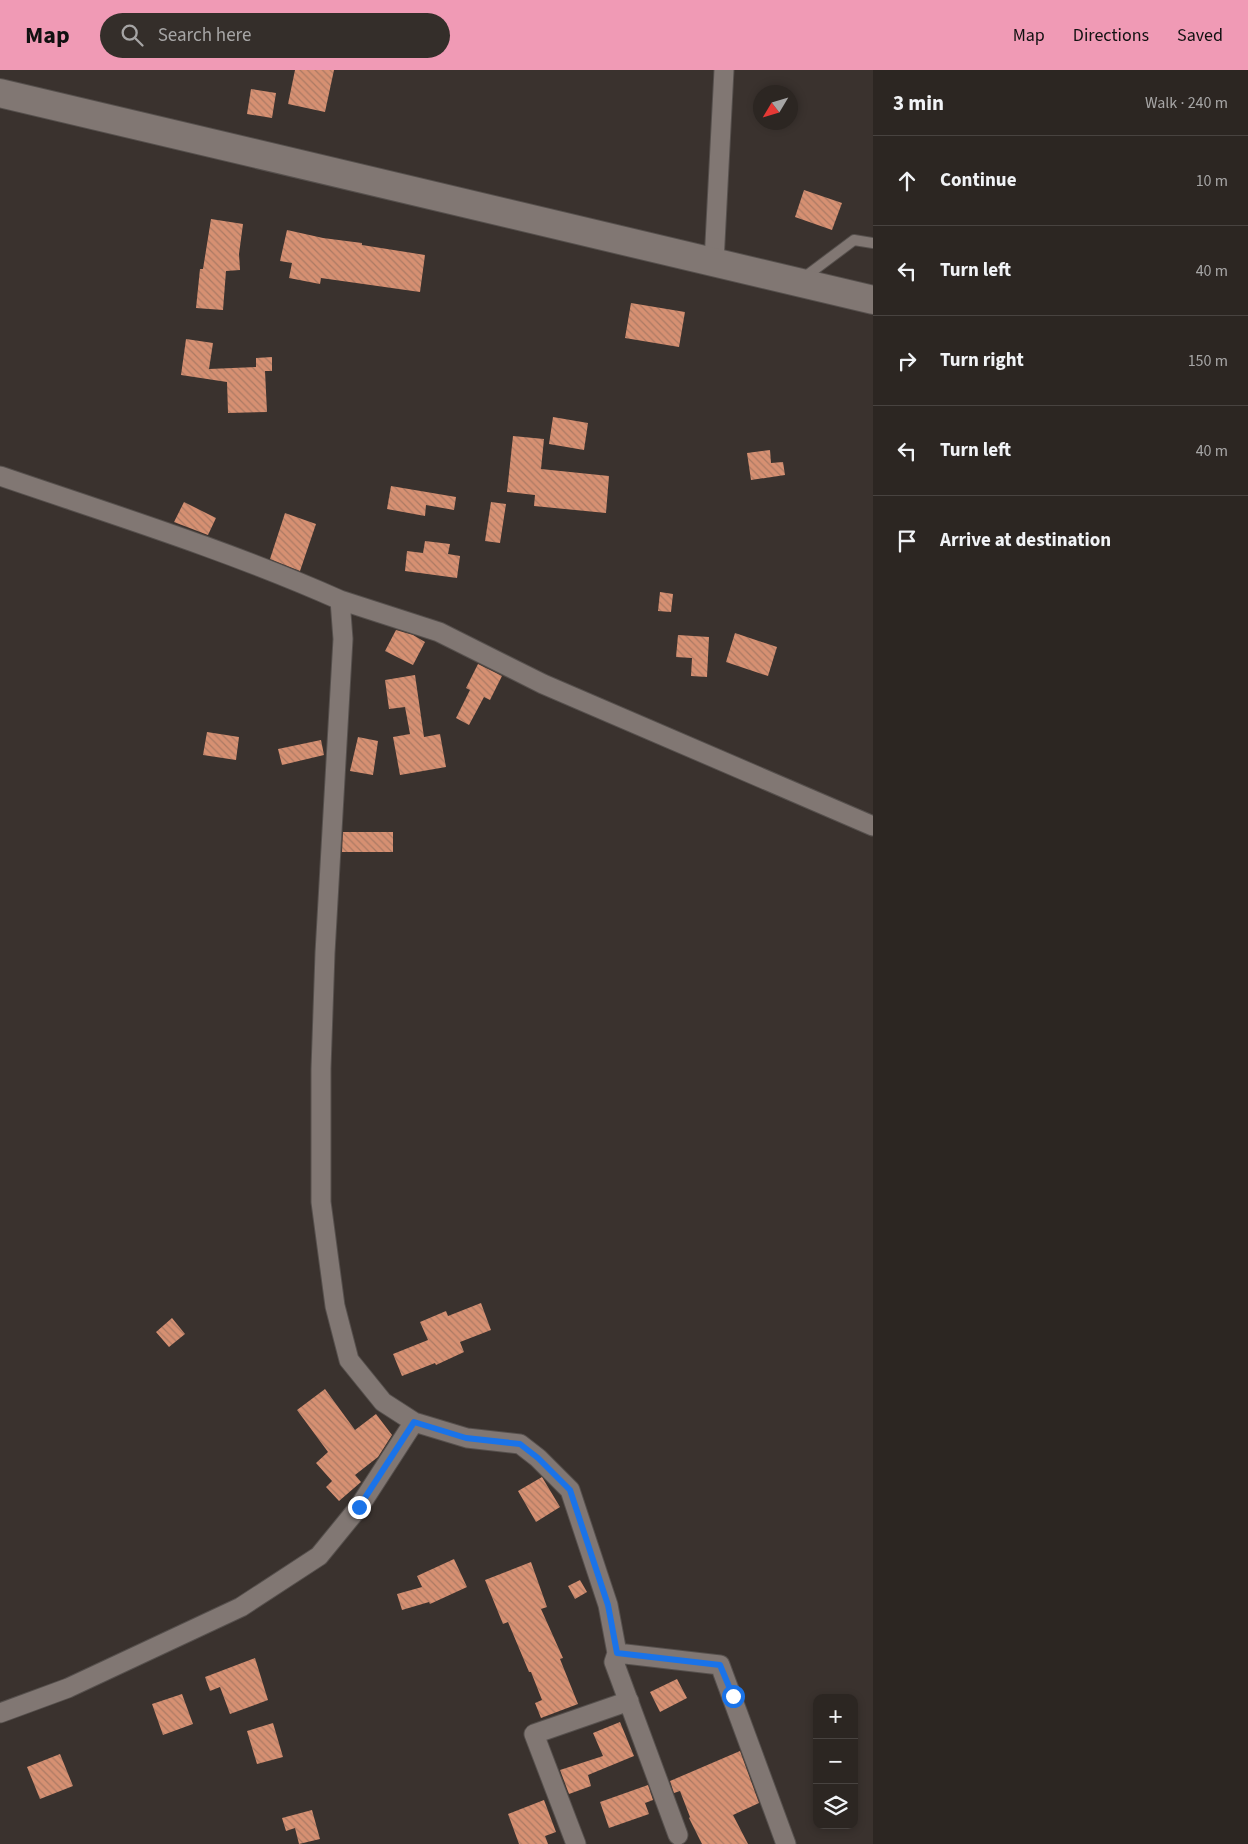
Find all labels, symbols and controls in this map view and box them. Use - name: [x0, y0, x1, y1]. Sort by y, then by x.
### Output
- search box: [100, 13, 450, 58]
- text: Map: [25, 18, 70, 53]
- icon: search: [118, 21, 146, 49]
- text: Search here: [158, 22, 251, 49]
- text: Map: [1013, 23, 1045, 48]
- text: Directions: [1073, 23, 1149, 48]
- text: Saved: [1177, 23, 1223, 48]
- north arrow: [753, 85, 798, 130]
- text: 3 min: [893, 88, 944, 118]
- text: Walk · 240 m: [1145, 92, 1228, 114]
- icon: ahead: [893, 167, 921, 195]
- text: Continue: [940, 167, 1017, 194]
- text: 10 m: [1196, 170, 1228, 192]
- icon: left: [893, 257, 921, 285]
- text: Turn left: [940, 257, 1011, 284]
- text: 40 m: [1196, 260, 1228, 282]
- icon: right: [893, 347, 921, 375]
- text: Turn right: [940, 347, 1024, 374]
- text: 150 m: [1188, 350, 1228, 372]
- icon: left: [893, 437, 921, 465]
- text: Turn left: [940, 437, 1011, 464]
- text: 40 m: [1196, 440, 1228, 462]
- icon: arrive: [893, 527, 921, 555]
- text: Arrive at destination: [940, 527, 1111, 554]
- route end: [348, 1496, 371, 1519]
- route start: [722, 1685, 745, 1708]
- map controls: [813, 1694, 858, 1829]
- button: +: [813, 1694, 858, 1739]
- button: −: [813, 1739, 858, 1784]
- button: layers: [813, 1784, 858, 1829]

